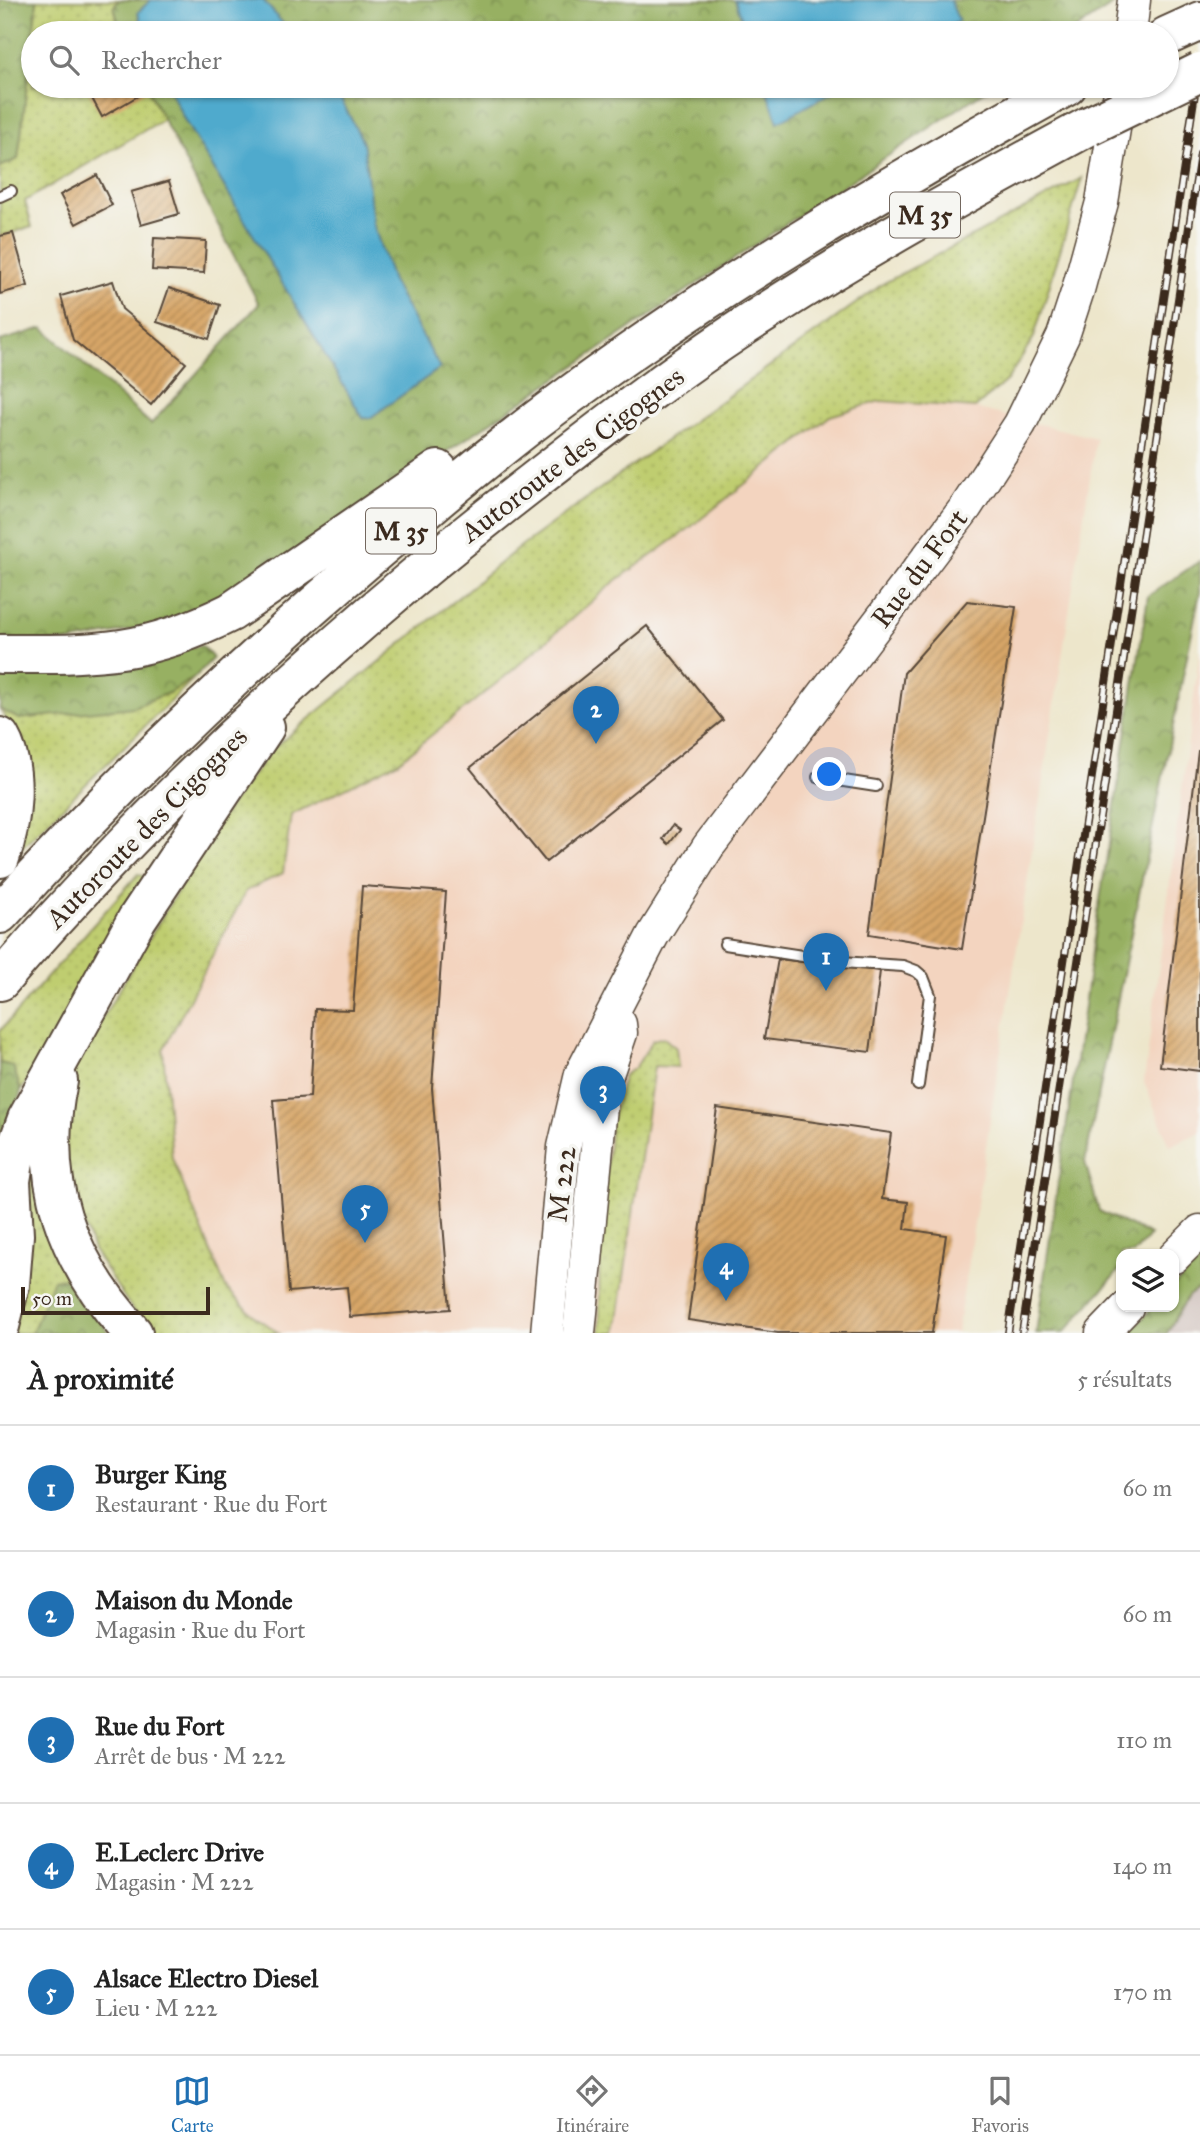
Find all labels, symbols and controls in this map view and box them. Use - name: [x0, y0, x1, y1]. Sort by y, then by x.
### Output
- search box: [21, 21, 1179, 98]
- icon: search: [45, 41, 83, 79]
- text: Rechercher: [101, 44, 222, 76]
- road number: M 35: [890, 192, 960, 238]
- street label: Autoroute des Cigognes: [453, 359, 691, 551]
- street label: Rue du Fort: [863, 502, 975, 634]
- road number: M 35: [366, 509, 436, 554]
- pin: 2: [573, 686, 619, 744]
- street label: Autoroute des Cigognes: [37, 719, 255, 936]
- your location: [812, 757, 846, 791]
- pin: 1: [803, 933, 849, 991]
- pin: 3: [580, 1066, 626, 1124]
- street label: M 222: [539, 1144, 584, 1224]
- pin: 5: [342, 1185, 388, 1243]
- pin: 4: [703, 1243, 749, 1301]
- map controls: [1116, 1249, 1179, 1312]
- button: layers: [1116, 1249, 1179, 1312]
- scale bar: [21, 1284, 210, 1316]
- text: 50 m: [32, 1287, 72, 1310]
- text: À proximité: [28, 1361, 174, 1397]
- text: 5 résultats: [1077, 1365, 1172, 1393]
- text: Burger King: [95, 1458, 226, 1490]
- text: 1: [46, 1474, 56, 1502]
- text: 60 m: [1123, 1474, 1172, 1502]
- text: Restaurant · Rue du Fort: [95, 1490, 327, 1518]
- text: Maison du Monde: [95, 1584, 293, 1616]
- text: 2: [45, 1600, 57, 1628]
- text: 60 m: [1123, 1600, 1172, 1628]
- text: Magasin · Rue du Fort: [95, 1616, 305, 1644]
- text: Rue du Fort: [95, 1710, 224, 1742]
- text: 3: [46, 1726, 56, 1754]
- text: 110 m: [1116, 1726, 1172, 1754]
- text: Arrêt de bus · M 222: [95, 1742, 286, 1770]
- text: E.Leclerc Drive: [95, 1836, 264, 1868]
- text: 4: [45, 1852, 57, 1880]
- text: 140 m: [1112, 1852, 1172, 1880]
- text: Magasin · M 222: [95, 1868, 253, 1896]
- text: Alsace Electro Diesel: [95, 1962, 318, 1994]
- text: 5: [46, 1978, 56, 2006]
- text: 170 m: [1113, 1978, 1172, 2006]
- text: Lieu · M 222: [95, 1994, 218, 2022]
- tab: Carte: [171, 2072, 214, 2137]
- tab: Itinéraire: [556, 2072, 629, 2137]
- tab: Favoris: [971, 2072, 1029, 2137]

